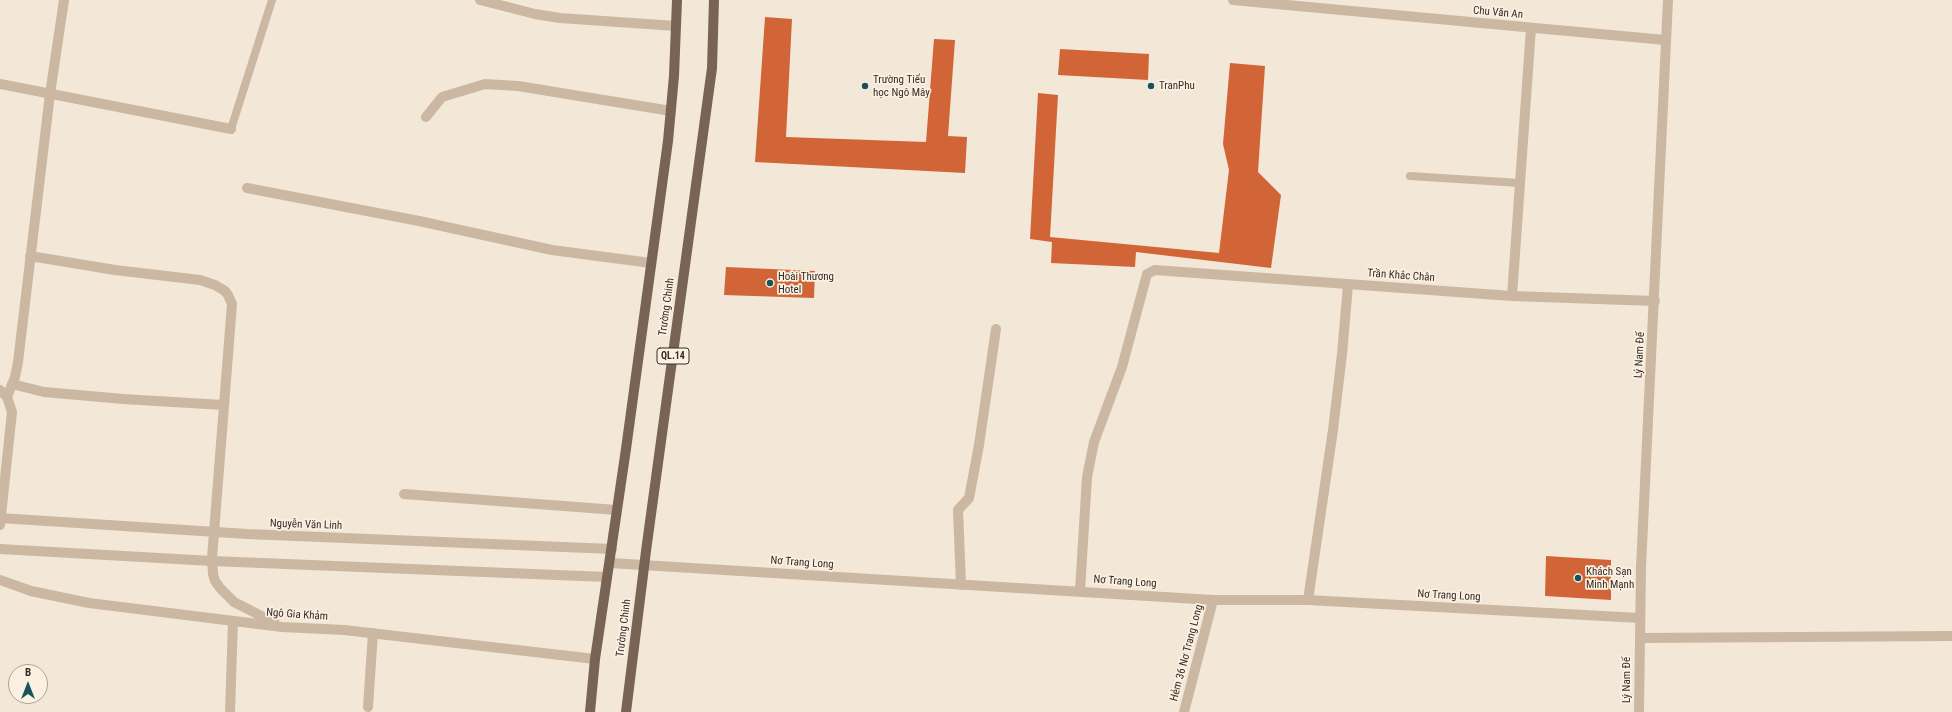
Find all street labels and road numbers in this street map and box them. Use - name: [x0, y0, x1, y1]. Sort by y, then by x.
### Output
- street label: Chu Văn An: [1472, 4, 1524, 22]
- street label: Trần Khắc Chân: [1367, 267, 1435, 285]
- street label: Trường Chinh: [656, 277, 678, 337]
- street label: Lý Nam Đế: [1632, 332, 1648, 378]
- road number: QL.14: [657, 348, 689, 364]
- street label: Nguyễn Văn Linh: [270, 517, 342, 533]
- street label: Nơ Trang Long: [770, 554, 834, 572]
- street label: Nơ Trang Long: [1093, 573, 1157, 591]
- street label: Nơ Trang Long: [1417, 588, 1481, 604]
- street label: Trường Chinh: [614, 598, 634, 658]
- street label: Hẻm 36 Nơ Trang Long: [1168, 603, 1206, 703]
- street label: Ngô Gia Khảm: [266, 606, 328, 624]
- street label: Lý Nam Đế: [1620, 657, 1634, 703]

